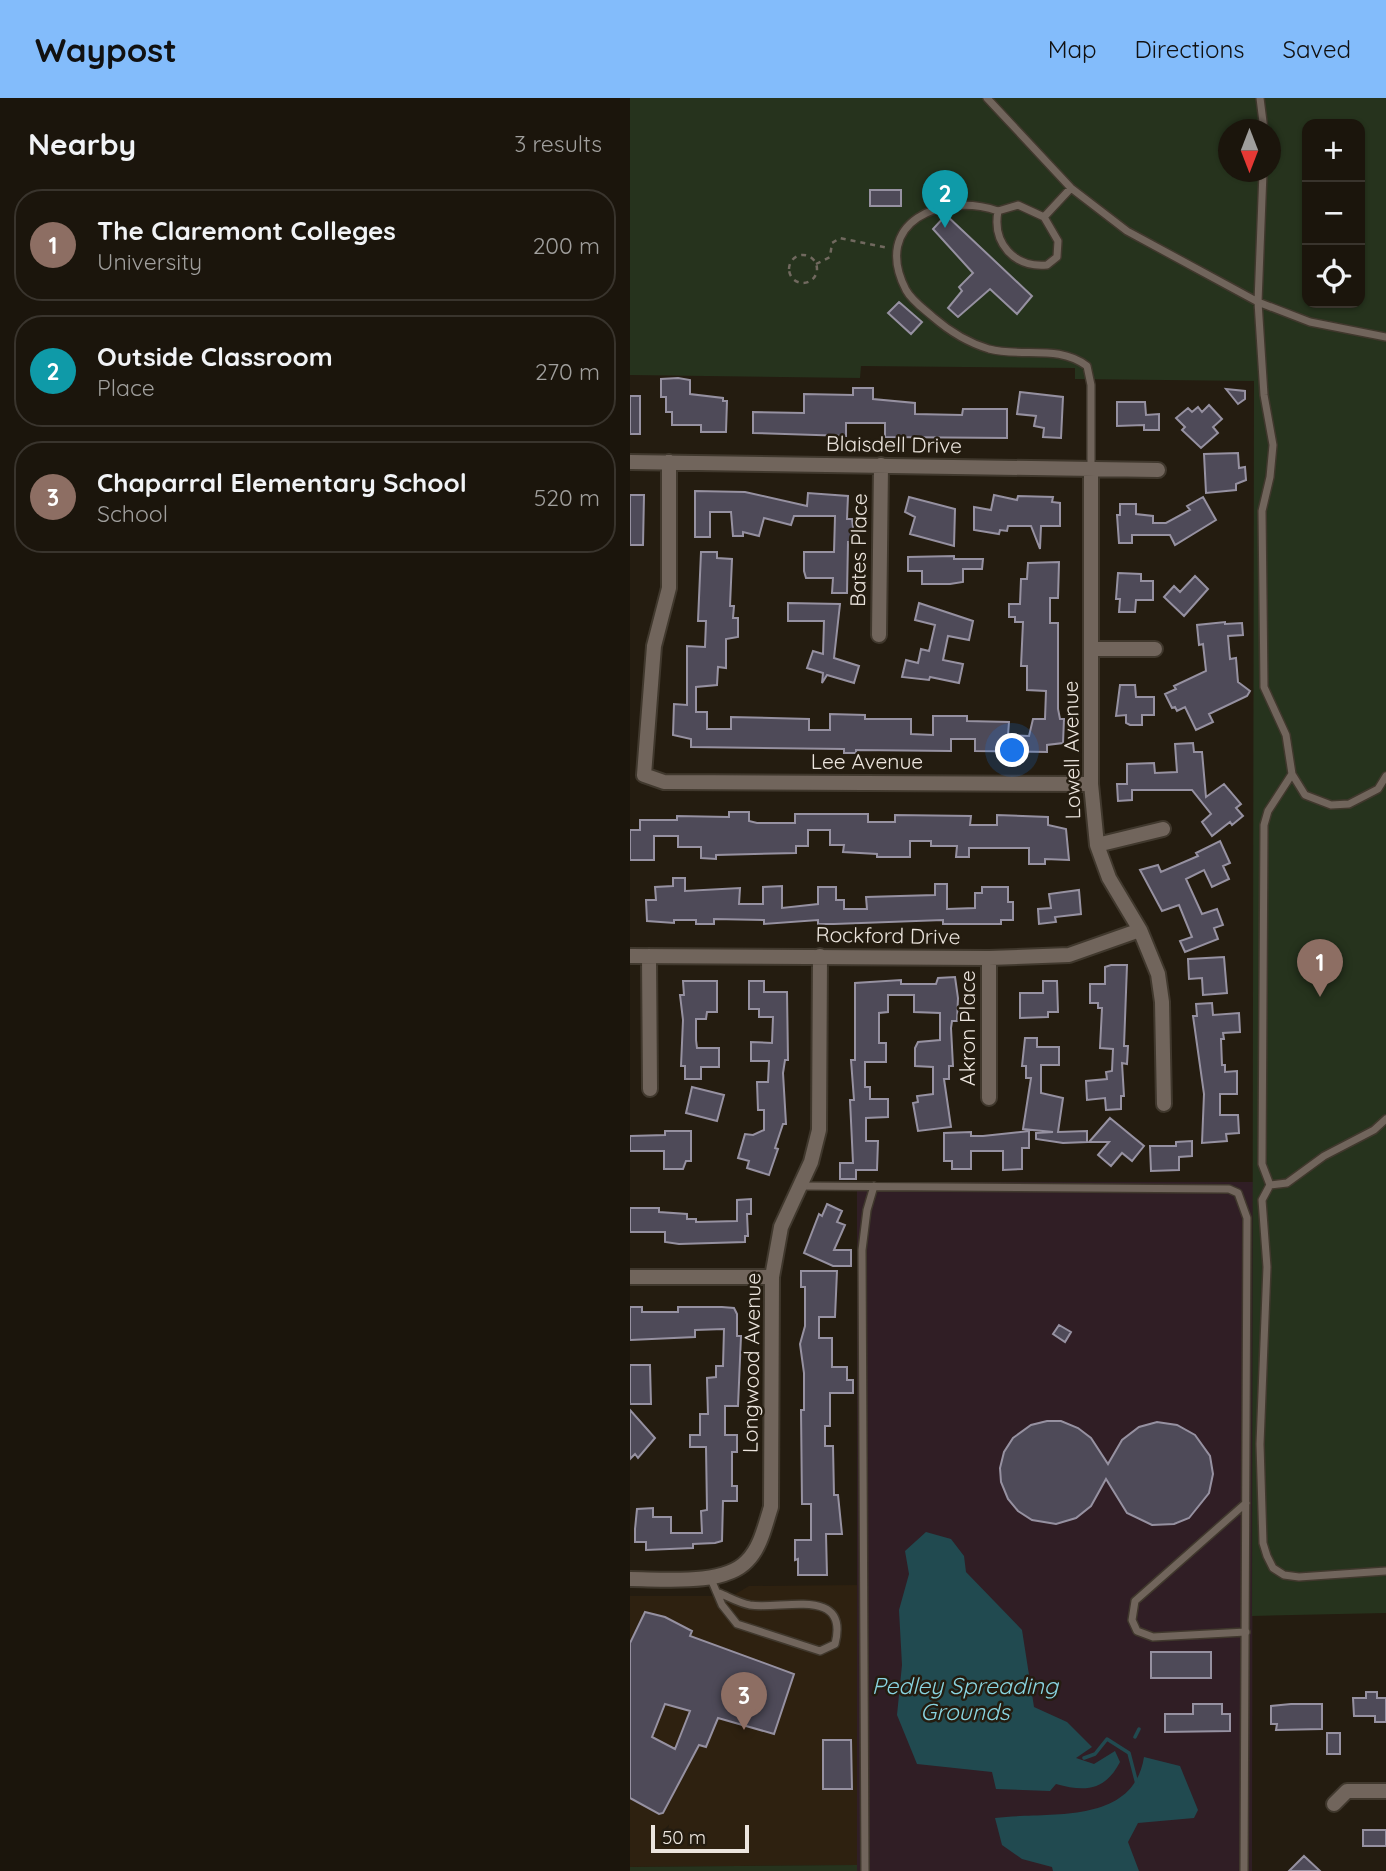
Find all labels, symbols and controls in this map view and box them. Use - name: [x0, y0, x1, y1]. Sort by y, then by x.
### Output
- text: Waypost: [35, 29, 177, 70]
- text: Map: [1048, 34, 1097, 64]
- text: Directions: [1135, 34, 1245, 64]
- text: Saved: [1283, 34, 1351, 64]
- north arrow: [1218, 119, 1281, 182]
- map controls: [1302, 119, 1365, 308]
- button: +: [1302, 119, 1365, 182]
- text: Nearby: [28, 125, 136, 163]
- text: 3 results: [514, 129, 602, 158]
- pin: 2: [922, 170, 968, 228]
- button: −: [1302, 182, 1365, 245]
- text: The Claremont Colleges: [97, 214, 396, 247]
- text: 1: [49, 231, 57, 260]
- text: 200 m: [533, 231, 600, 260]
- button: locate: [1302, 245, 1365, 308]
- text: University: [97, 247, 202, 276]
- text: Outside Classroom: [97, 340, 333, 373]
- text: 2: [46, 357, 60, 386]
- text: 270 m: [535, 357, 600, 386]
- text: Place: [97, 373, 155, 402]
- street label: Blaisdell Drive: [826, 430, 962, 458]
- text: Chaparral Elementary School: [97, 466, 467, 499]
- text: 3: [47, 483, 59, 512]
- text: 520 m: [534, 483, 600, 512]
- street label: Bates Place: [844, 493, 872, 607]
- text: School: [97, 499, 168, 528]
- street label: Lowell Avenue: [1057, 680, 1085, 820]
- your location: [995, 733, 1029, 767]
- street label: Lee Avenue: [811, 748, 923, 774]
- street label: Rockford Drive: [815, 921, 961, 949]
- pin: 1: [1297, 939, 1343, 997]
- street label: Akron Place: [954, 970, 980, 1086]
- street label: Longwood Avenue: [736, 1272, 766, 1453]
- water label: Pedley Spreading Grounds: [872, 1671, 1060, 1726]
- pin: 3: [721, 1672, 767, 1730]
- scale bar: [651, 1822, 749, 1854]
- text: 50 m: [662, 1825, 706, 1849]

